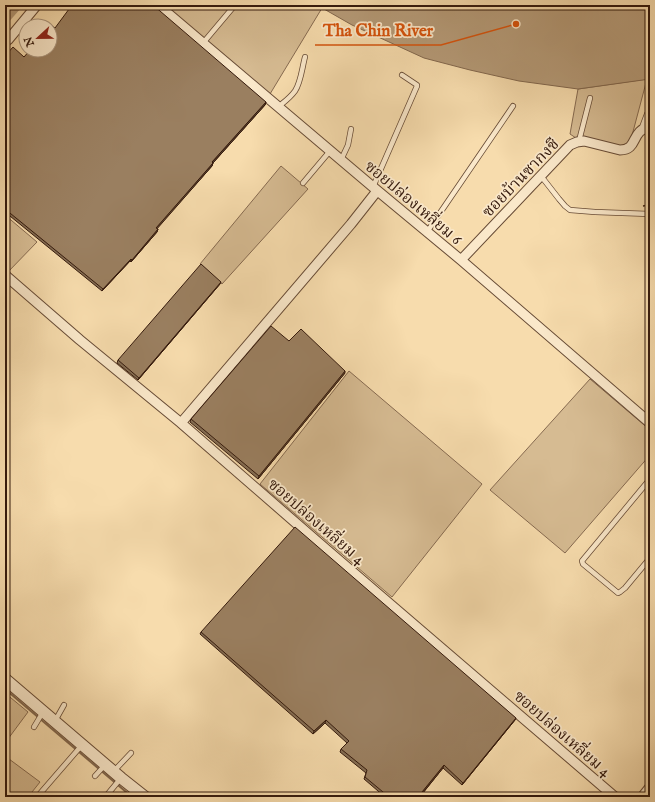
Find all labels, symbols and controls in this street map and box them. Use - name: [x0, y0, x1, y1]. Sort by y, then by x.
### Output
- callout: Tha Chin River: [315, 16, 441, 45]
- north arrow: [18, 18, 58, 58]
- text: Tha Chin River: [322, 21, 434, 42]
- text: N: [21, 34, 38, 49]
- street label: ซอยบ้านซากงซี: [479, 135, 564, 222]
- street label: ซอยปล่องเหลี่ยม 6: [360, 155, 468, 250]
- street label: ซอยปล่องเหลี่ยม 4: [263, 473, 370, 570]
- street label: ซอยปล่องเหลี่ยม 4: [509, 685, 616, 782]

